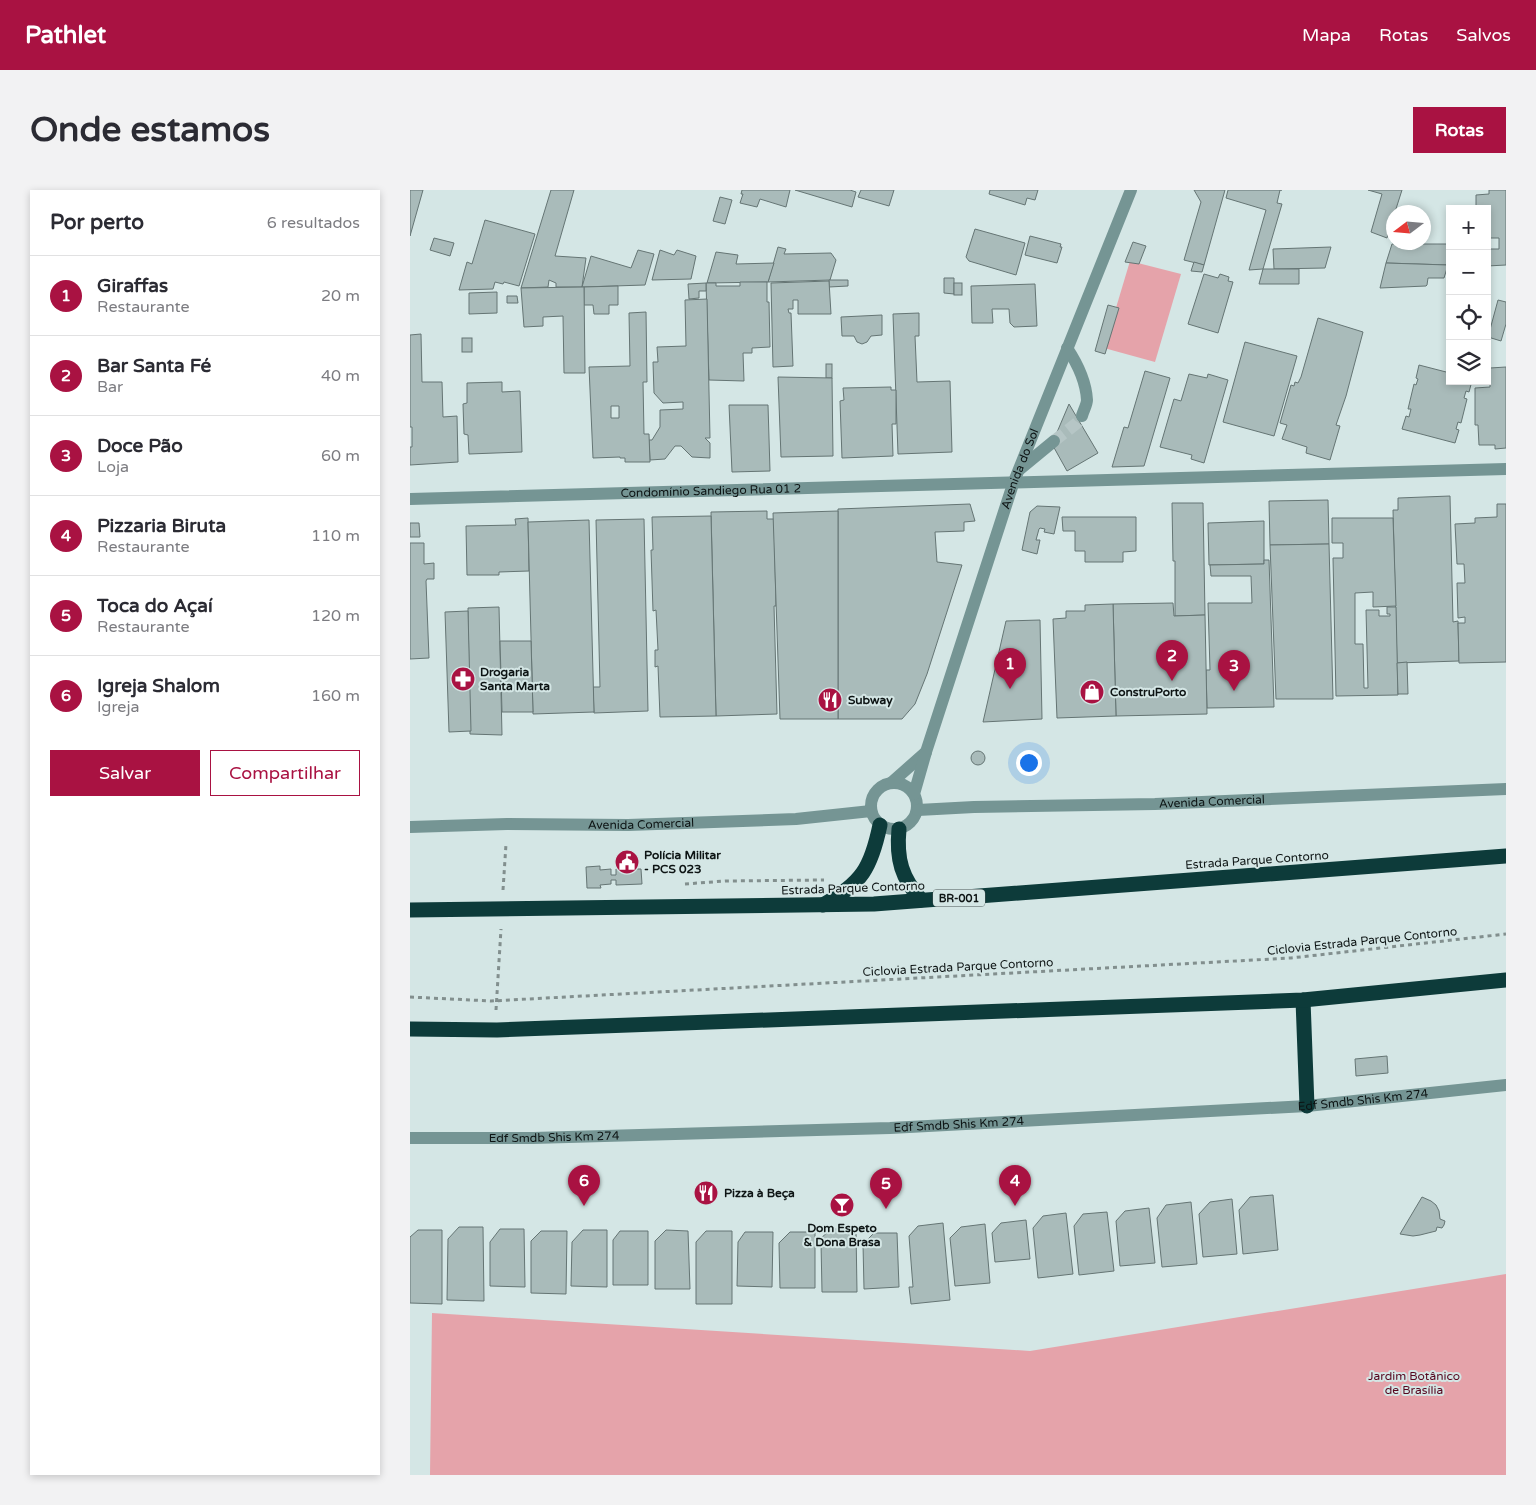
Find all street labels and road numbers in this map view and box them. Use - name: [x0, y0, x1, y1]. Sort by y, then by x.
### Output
- street label: Avenida do Sol: [998, 427, 1042, 511]
- street label: Condomínio Sandiego Rua 01 2: [620, 481, 801, 500]
- street label: Avenida Comercial: [1158, 792, 1265, 811]
- street label: Avenida Comercial: [588, 816, 694, 832]
- street label: Estrada Parque Contorno: [1185, 848, 1329, 872]
- street label: Estrada Parque Contorno: [781, 878, 925, 898]
- road number: BR-001: [933, 890, 985, 906]
- street label: Ciclovia Estrada Parque Contorno: [1266, 924, 1458, 958]
- street label: Ciclovia Estrada Parque Contorno: [862, 955, 1054, 979]
- street label: Edf Smdb Shis Km 274: [1298, 1086, 1429, 1113]
- street label: Edf Smdb Shis Km 274: [893, 1114, 1025, 1135]
- street label: Edf Smdb Shis Km 274: [489, 1129, 620, 1145]

